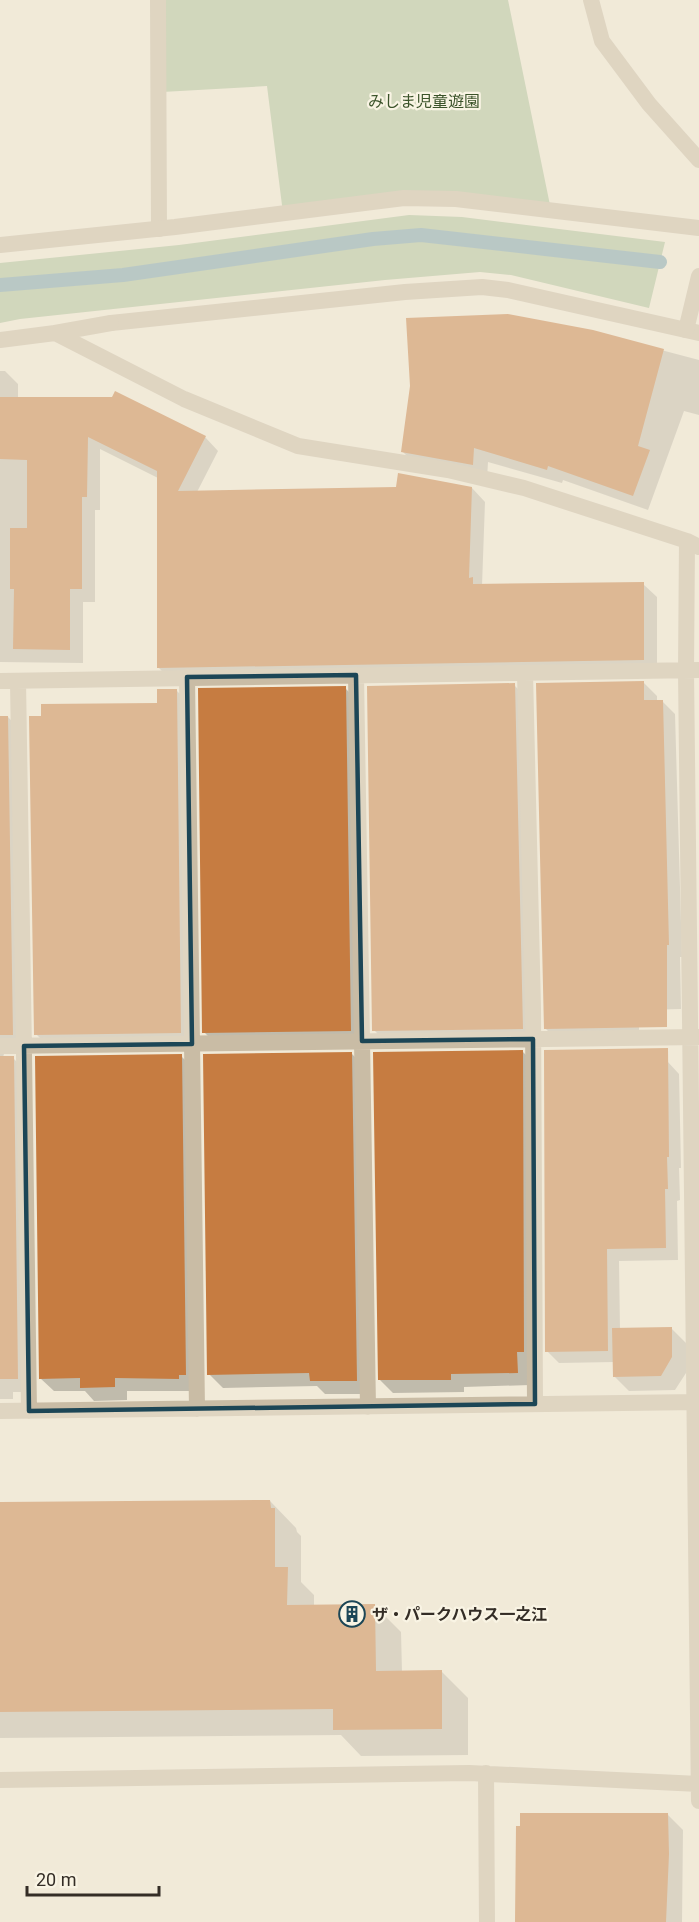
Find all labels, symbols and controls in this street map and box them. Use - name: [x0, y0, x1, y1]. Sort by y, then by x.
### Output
- park label: みしま児童遊園: [368, 92, 480, 111]
- building icon: ザ・パークハウス一之江: [337, 1599, 367, 1629]
- place label: ザ・パークハウス一之江: [372, 1605, 547, 1624]
- scale bar: [27, 1859, 159, 1897]
- text: 20 m: [36, 1869, 76, 1890]

